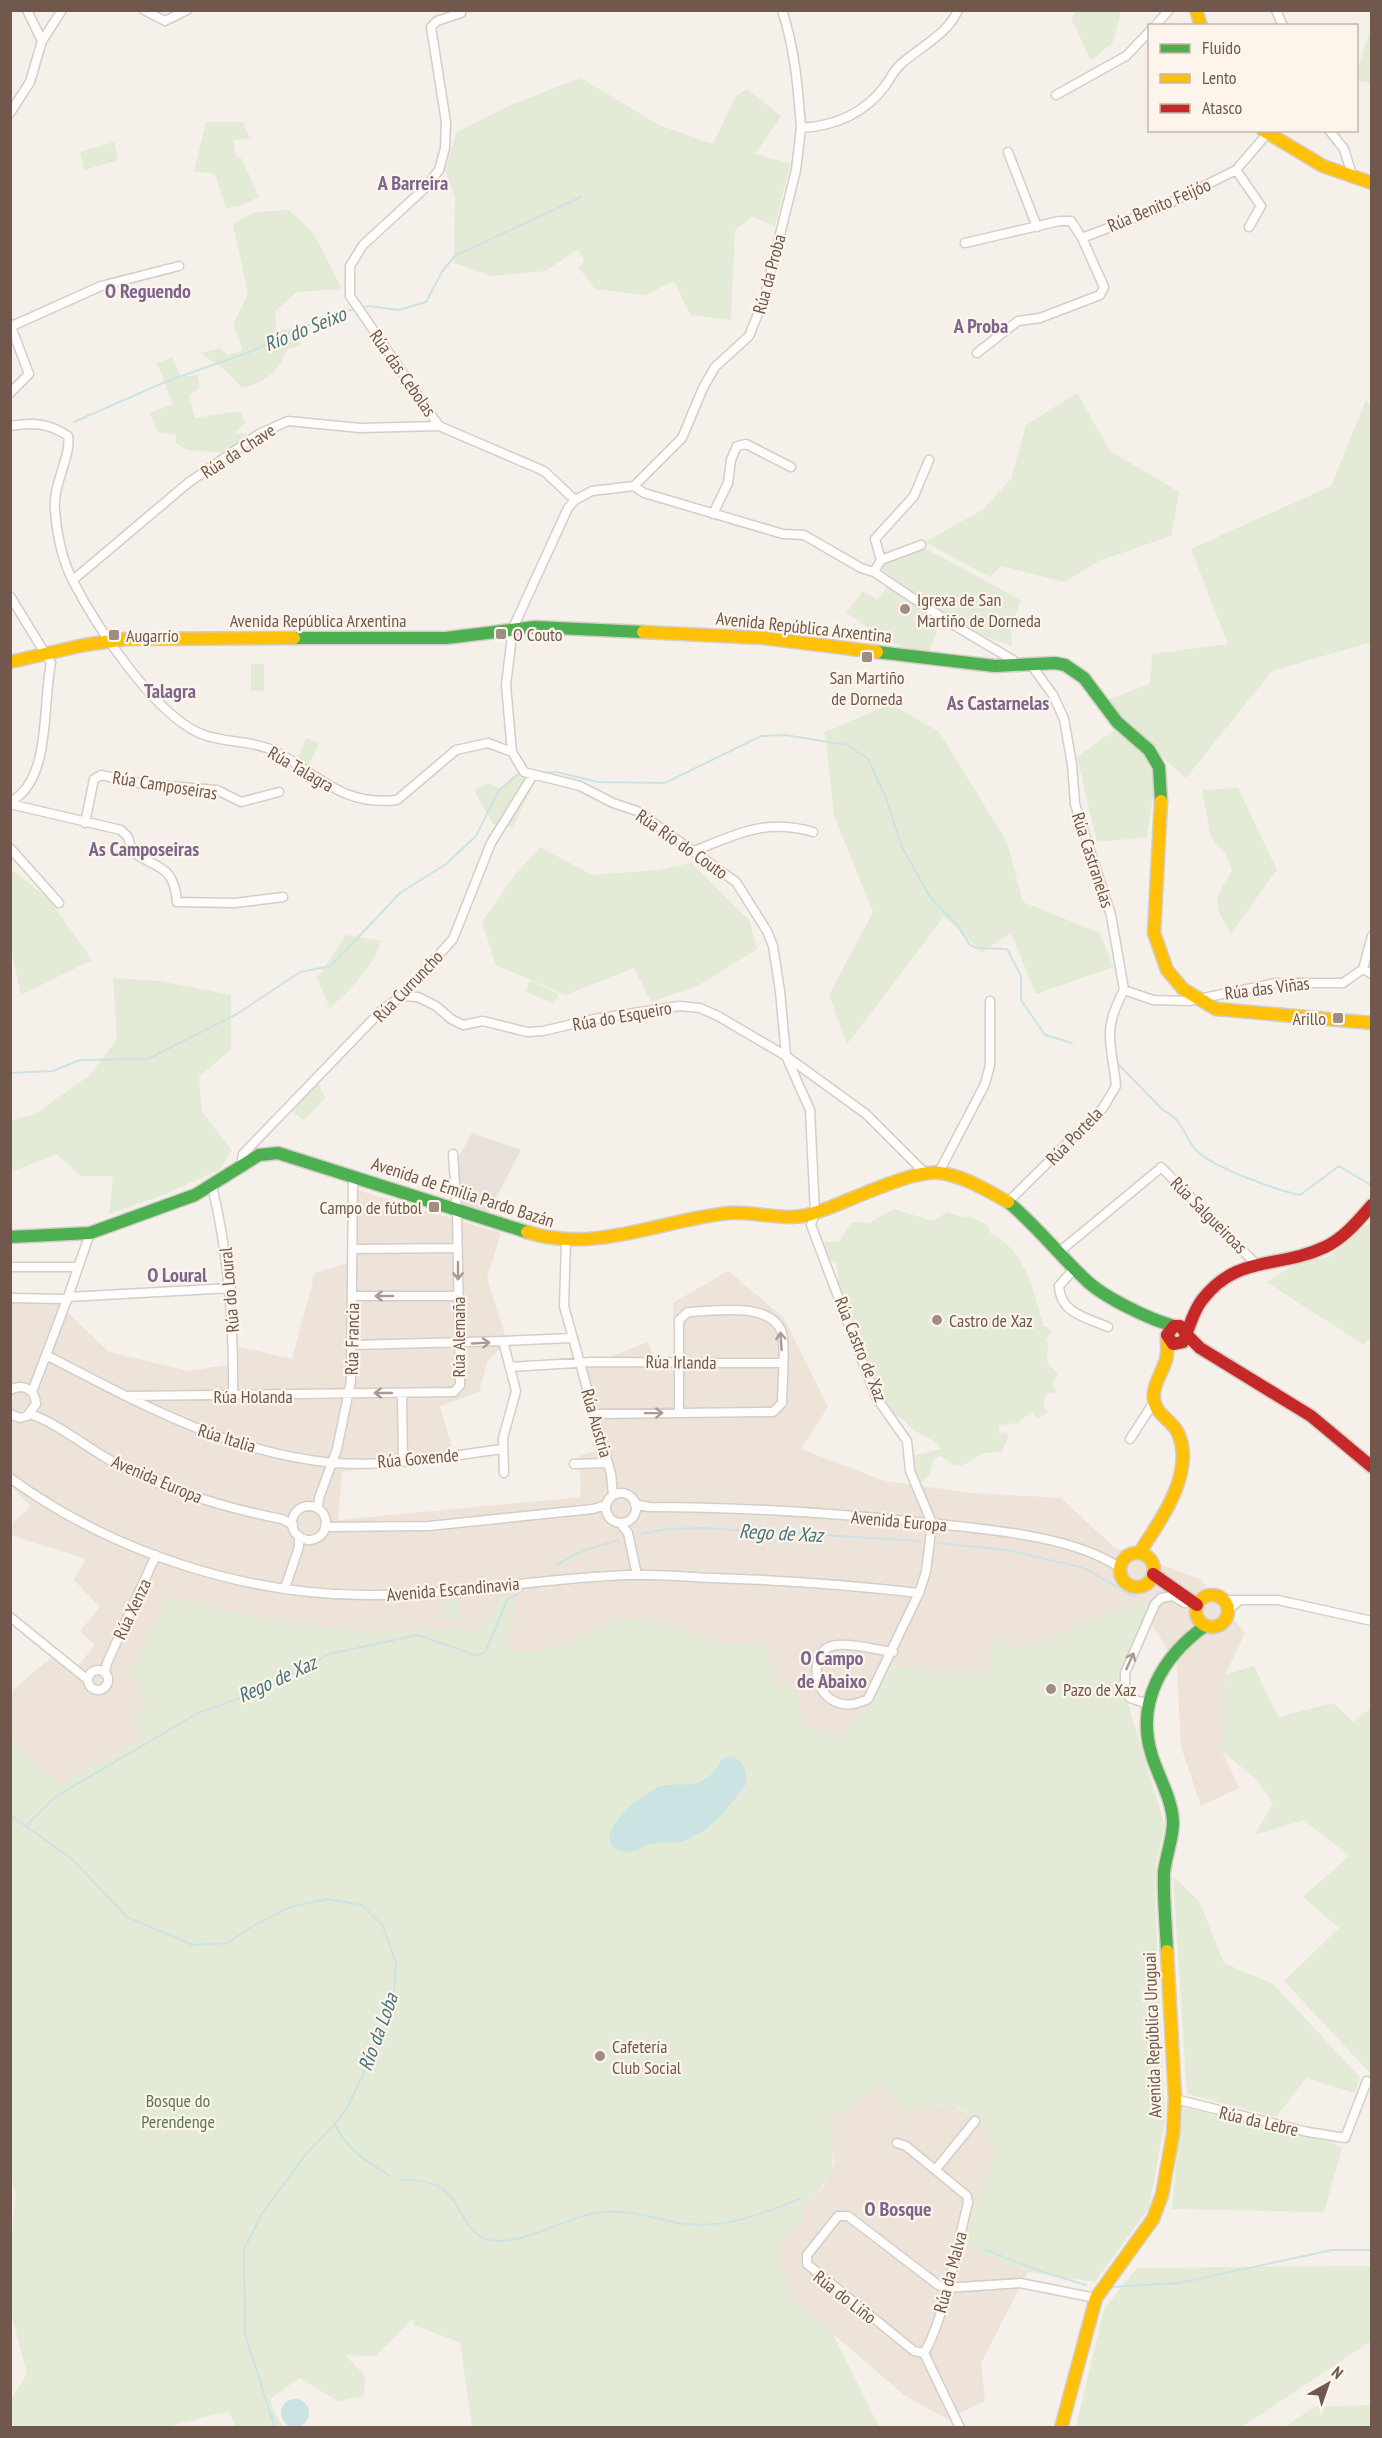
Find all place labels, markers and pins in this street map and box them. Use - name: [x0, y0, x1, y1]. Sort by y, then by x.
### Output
- place label: Igrexa de San Martiño de Dorneda: [917, 588, 1041, 632]
- marker: Igrexa de San Martiño de Dorneda: [898, 602, 912, 616]
- place label: O Couto: [513, 623, 563, 646]
- place label: Augarrío: [126, 624, 179, 647]
- marker: O Couto: [494, 627, 508, 641]
- marker: Augarrío: [107, 628, 121, 642]
- marker: San Martiño de Dorneda: [860, 650, 874, 664]
- place label: San Martiño de Dorneda: [829, 666, 905, 710]
- place label: Arillo: [1292, 1007, 1326, 1030]
- marker: Arillo: [1331, 1011, 1345, 1025]
- place label: Campo de fútbol: [319, 1196, 423, 1219]
- marker: Campo de fútbol: [427, 1200, 441, 1214]
- place label: Castro de Xaz: [949, 1309, 1033, 1332]
- marker: Castro de Xaz: [930, 1313, 944, 1327]
- place label: Pazo de Xaz: [1063, 1678, 1137, 1701]
- marker: Pazo de Xaz: [1044, 1682, 1058, 1696]
- place label: Cafetería Club Social: [612, 2035, 682, 2079]
- marker: Cafetería Club Social: [593, 2049, 607, 2063]

